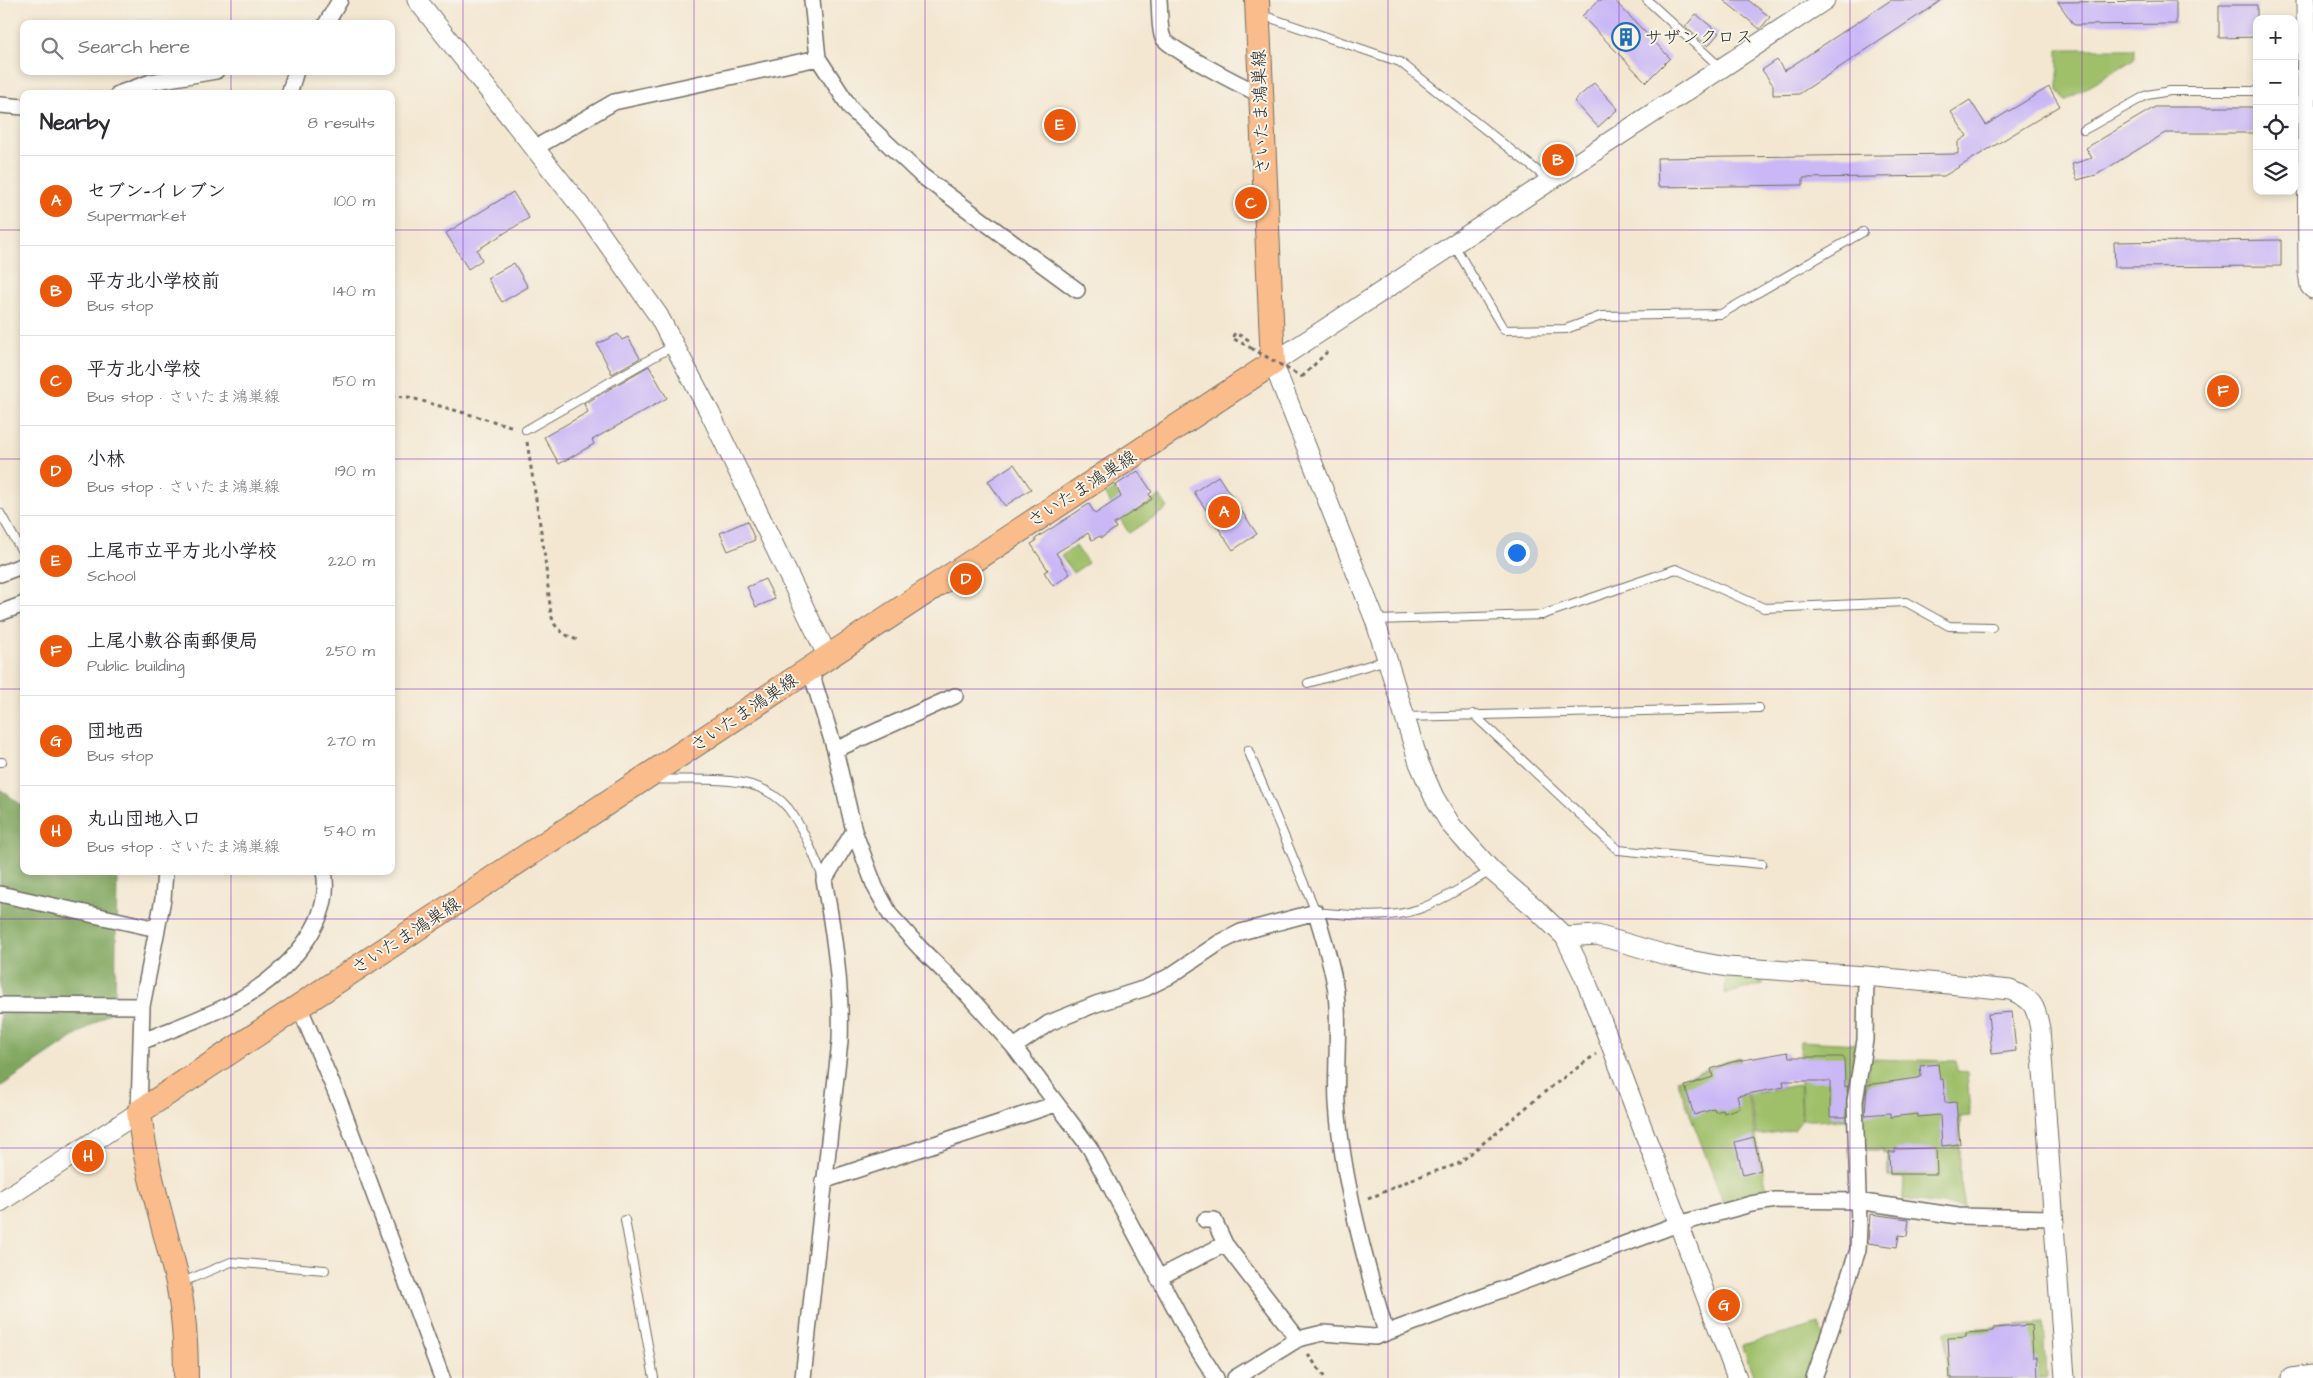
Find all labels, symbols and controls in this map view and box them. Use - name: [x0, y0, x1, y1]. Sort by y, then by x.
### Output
- map controls: [2253, 15, 2298, 195]
- button: +: [2253, 15, 2298, 60]
- search box: [20, 20, 395, 75]
- building icon: サザンクロス: [1611, 22, 1641, 52]
- place label: サザンクロス: [1645, 25, 1753, 50]
- icon: search: [38, 34, 66, 62]
- text: Search here: [78, 34, 190, 61]
- street label: さいたま鴻巣線: [1246, 49, 1276, 175]
- button: −: [2253, 60, 2298, 105]
- button: locate: [2253, 105, 2298, 150]
- pin: E: [1044, 106, 1076, 144]
- text: Nearby: [40, 108, 110, 137]
- text: 8 results: [308, 112, 375, 134]
- pin: B: [1542, 141, 1574, 179]
- button: layers: [2253, 150, 2298, 195]
- text: セブン-イレブン: [87, 178, 226, 205]
- pin: C: [1235, 184, 1267, 222]
- text: A: [51, 190, 61, 212]
- text: 100 m: [334, 190, 375, 212]
- text: Supermarket: [87, 205, 186, 227]
- text: 平方北小学校前: [87, 268, 220, 295]
- text: B: [50, 280, 62, 302]
- text: 140 m: [333, 280, 375, 302]
- text: Bus stop: [87, 295, 153, 317]
- text: 平方北小学校: [87, 356, 201, 383]
- text: C: [50, 370, 62, 392]
- text: 150 m: [333, 370, 375, 392]
- pin: F: [2207, 372, 2239, 410]
- text: Bus stop · さいたま鴻巣線: [87, 386, 280, 408]
- street label: さいたま鴻巣線: [1023, 444, 1141, 534]
- text: 小林: [87, 446, 125, 473]
- text: D: [51, 460, 61, 482]
- text: 190 m: [335, 460, 375, 482]
- text: Bus stop · さいたま鴻巣線: [87, 476, 280, 498]
- pin: A: [1208, 493, 1240, 531]
- text: 上尾市立平方北小学校: [87, 538, 277, 565]
- your location: [1504, 540, 1530, 566]
- text: E: [51, 550, 61, 572]
- text: 220 m: [328, 550, 375, 572]
- pin: D: [950, 560, 982, 598]
- text: School: [87, 565, 136, 587]
- text: 上尾小敷谷南郵便局: [87, 628, 258, 655]
- text: F: [50, 640, 62, 662]
- text: 250 m: [326, 640, 375, 662]
- text: Public building: [87, 655, 185, 677]
- street label: さいたま鴻巣線: [685, 668, 803, 758]
- text: 団地西: [87, 718, 144, 745]
- text: G: [50, 730, 62, 752]
- text: 270 m: [327, 730, 375, 752]
- text: Bus stop: [87, 745, 153, 767]
- text: 丸山団地入口: [87, 806, 201, 833]
- text: H: [51, 820, 61, 842]
- text: 540 m: [324, 820, 375, 842]
- text: Bus stop · さいたま鴻巣線: [87, 836, 280, 858]
- street label: さいたま鴻巣線: [347, 891, 465, 981]
- pin: H: [72, 1137, 104, 1175]
- pin: G: [1708, 1286, 1740, 1324]

